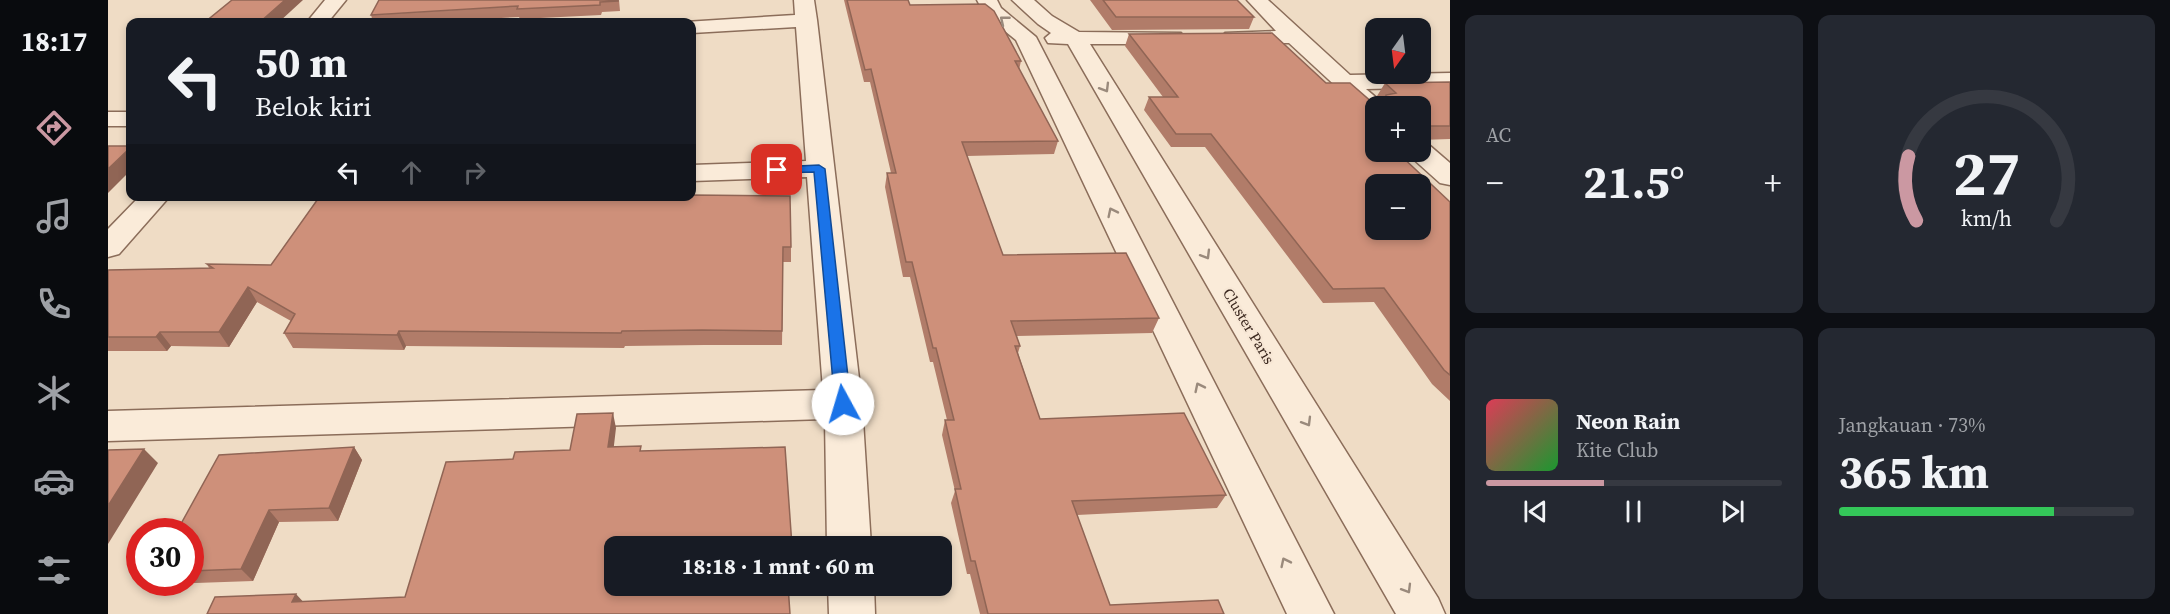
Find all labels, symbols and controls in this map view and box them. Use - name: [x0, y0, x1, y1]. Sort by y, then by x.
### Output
- one-way arrow: [1000, 17, 1011, 28]
- north arrow: [1365, 18, 1431, 84]
- map controls: [1365, 18, 1431, 240]
- text: 18:17: [21, 23, 87, 60]
- text: 50 m: [255, 33, 348, 91]
- icon: left: [156, 42, 234, 120]
- one-way arrow: [1098, 82, 1110, 92]
- text: Belok kiri: [255, 88, 371, 125]
- button: +: [1365, 96, 1431, 162]
- icon: directions: [33, 107, 75, 149]
- text: AC: [1486, 121, 1511, 149]
- text: 27: [1952, 130, 2020, 216]
- pin: [751, 144, 802, 195]
- text: 21.5°: [1583, 151, 1684, 213]
- icon: arrive: [760, 153, 793, 186]
- icon: left: [332, 156, 365, 189]
- icon: ahead: [395, 156, 428, 189]
- icon: right: [458, 156, 491, 189]
- text: −: [1486, 160, 1504, 205]
- text: +: [1764, 160, 1782, 205]
- button: −: [1365, 174, 1431, 240]
- icon: music: [33, 195, 75, 237]
- text: km/h: [1961, 204, 2012, 233]
- one-way arrow: [1107, 208, 1119, 219]
- one-way arrow: [1199, 249, 1210, 259]
- icon: phone: [33, 283, 75, 325]
- street label: Cluster Paris: [1218, 284, 1280, 368]
- icon: climate: [33, 372, 75, 414]
- position arrow: [811, 372, 875, 436]
- one-way arrow: [1194, 382, 1206, 393]
- text: Neon Rain: [1576, 406, 1680, 436]
- text: Jangkauan · 73%: [1839, 411, 1986, 439]
- one-way arrow: [1299, 416, 1311, 426]
- text: Kite Club: [1576, 436, 1658, 464]
- text: 365 km: [1839, 441, 1989, 503]
- icon: car: [33, 460, 75, 502]
- icon: previous: [1519, 495, 1552, 528]
- icon: pause: [1617, 495, 1650, 528]
- icon: next: [1716, 495, 1749, 528]
- speed limit sign: 30: [126, 518, 204, 596]
- icon: filters: [33, 549, 75, 591]
- text: 18:18 · 1 mnt · 60 m: [682, 551, 874, 581]
- one-way arrow: [1281, 557, 1293, 568]
- one-way arrow: [1400, 583, 1412, 593]

